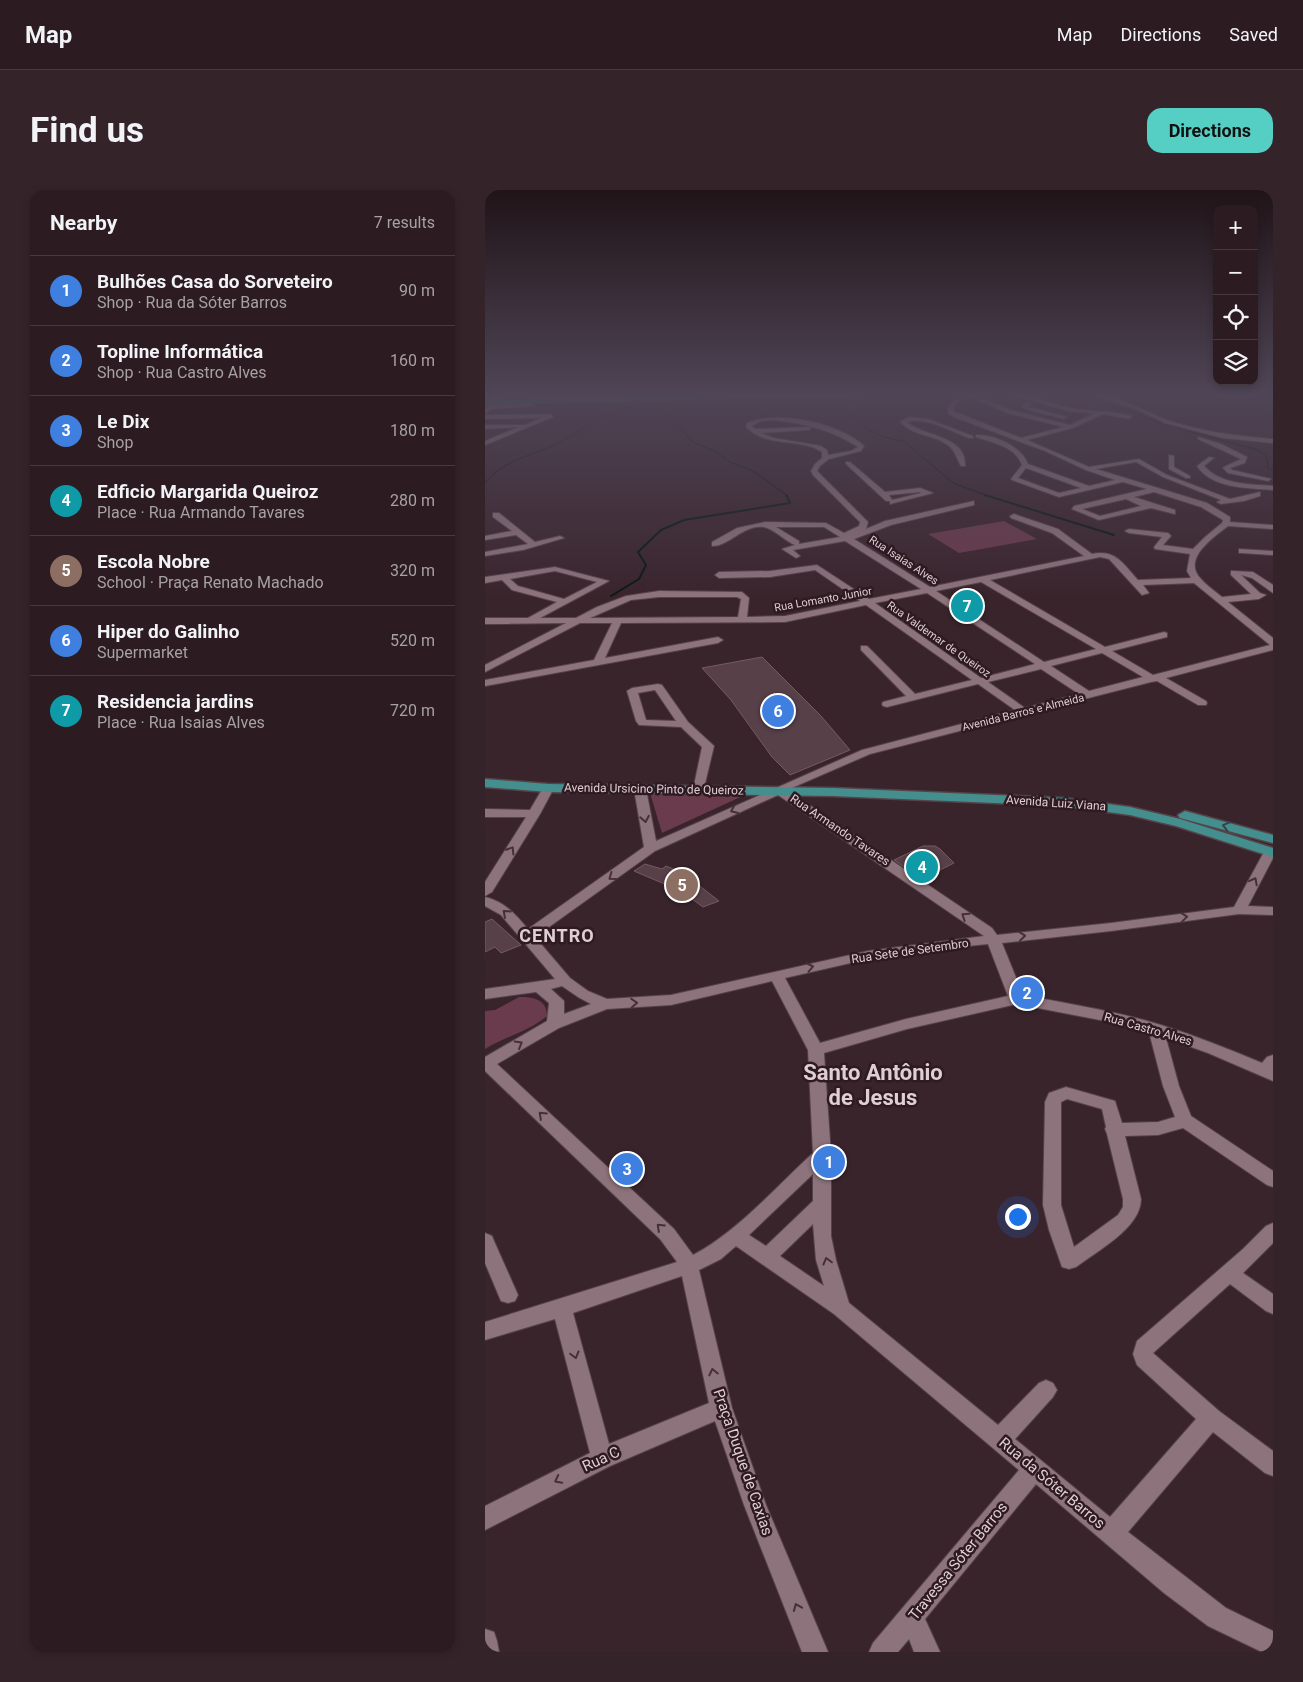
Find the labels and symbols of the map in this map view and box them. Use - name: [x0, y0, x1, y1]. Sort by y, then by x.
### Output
- street label: Rua Isaias Alves: [867, 533, 941, 588]
- street label: Rua Lomanto Junior: [773, 584, 873, 614]
- pin: 7: [951, 587, 983, 625]
- street label: Rua Valdemar de Queiroz: [884, 599, 993, 680]
- street label: Avenida Barros e Almeida: [961, 691, 1085, 734]
- pin: 6: [762, 692, 794, 730]
- street label: Avenida Ursicino Pinto de Queiroz: [564, 780, 744, 798]
- street label: Rua Armando Tavares: [788, 791, 892, 869]
- street label: Avenida Luiz Viana: [1005, 793, 1107, 813]
- one-way arrow: [730, 804, 739, 815]
- one-way arrow: [640, 814, 650, 823]
- one-way arrow: [1222, 821, 1231, 831]
- one-way arrow: [504, 847, 514, 856]
- pin: 4: [906, 848, 938, 886]
- pin: 5: [666, 866, 698, 904]
- one-way arrow: [608, 871, 618, 880]
- one-way arrow: [1248, 877, 1258, 886]
- one-way arrow: [502, 910, 511, 919]
- one-way arrow: [962, 913, 971, 922]
- one-way arrow: [1180, 913, 1188, 923]
- district label: CENTRO: [519, 925, 595, 946]
- one-way arrow: [1019, 931, 1027, 942]
- street label: Rua Sete de Setembro: [850, 936, 970, 966]
- one-way arrow: [806, 963, 814, 973]
- pin: 2: [1011, 974, 1043, 1012]
- one-way arrow: [630, 998, 638, 1009]
- street label: Rua Castro Alves: [1102, 1010, 1194, 1048]
- one-way arrow: [514, 1040, 523, 1050]
- district label: Santo Antônio de Jesus: [803, 1060, 943, 1110]
- one-way arrow: [538, 1112, 547, 1121]
- pin: 1: [813, 1143, 845, 1181]
- pin: 3: [611, 1150, 643, 1188]
- your location: [1005, 1204, 1031, 1230]
- one-way arrow: [657, 1224, 666, 1233]
- one-way arrow: [822, 1258, 832, 1266]
- one-way arrow: [569, 1351, 579, 1359]
- one-way arrow: [708, 1367, 719, 1376]
- street label: Praça Duque de Caxias: [709, 1386, 777, 1538]
- street label: Rua da Sóter Barros: [995, 1433, 1109, 1533]
- street label: Rua C: [579, 1442, 623, 1475]
- one-way arrow: [554, 1474, 563, 1484]
- street label: Travessa Sóter Barros: [905, 1498, 1011, 1624]
- one-way arrow: [792, 1603, 803, 1612]

